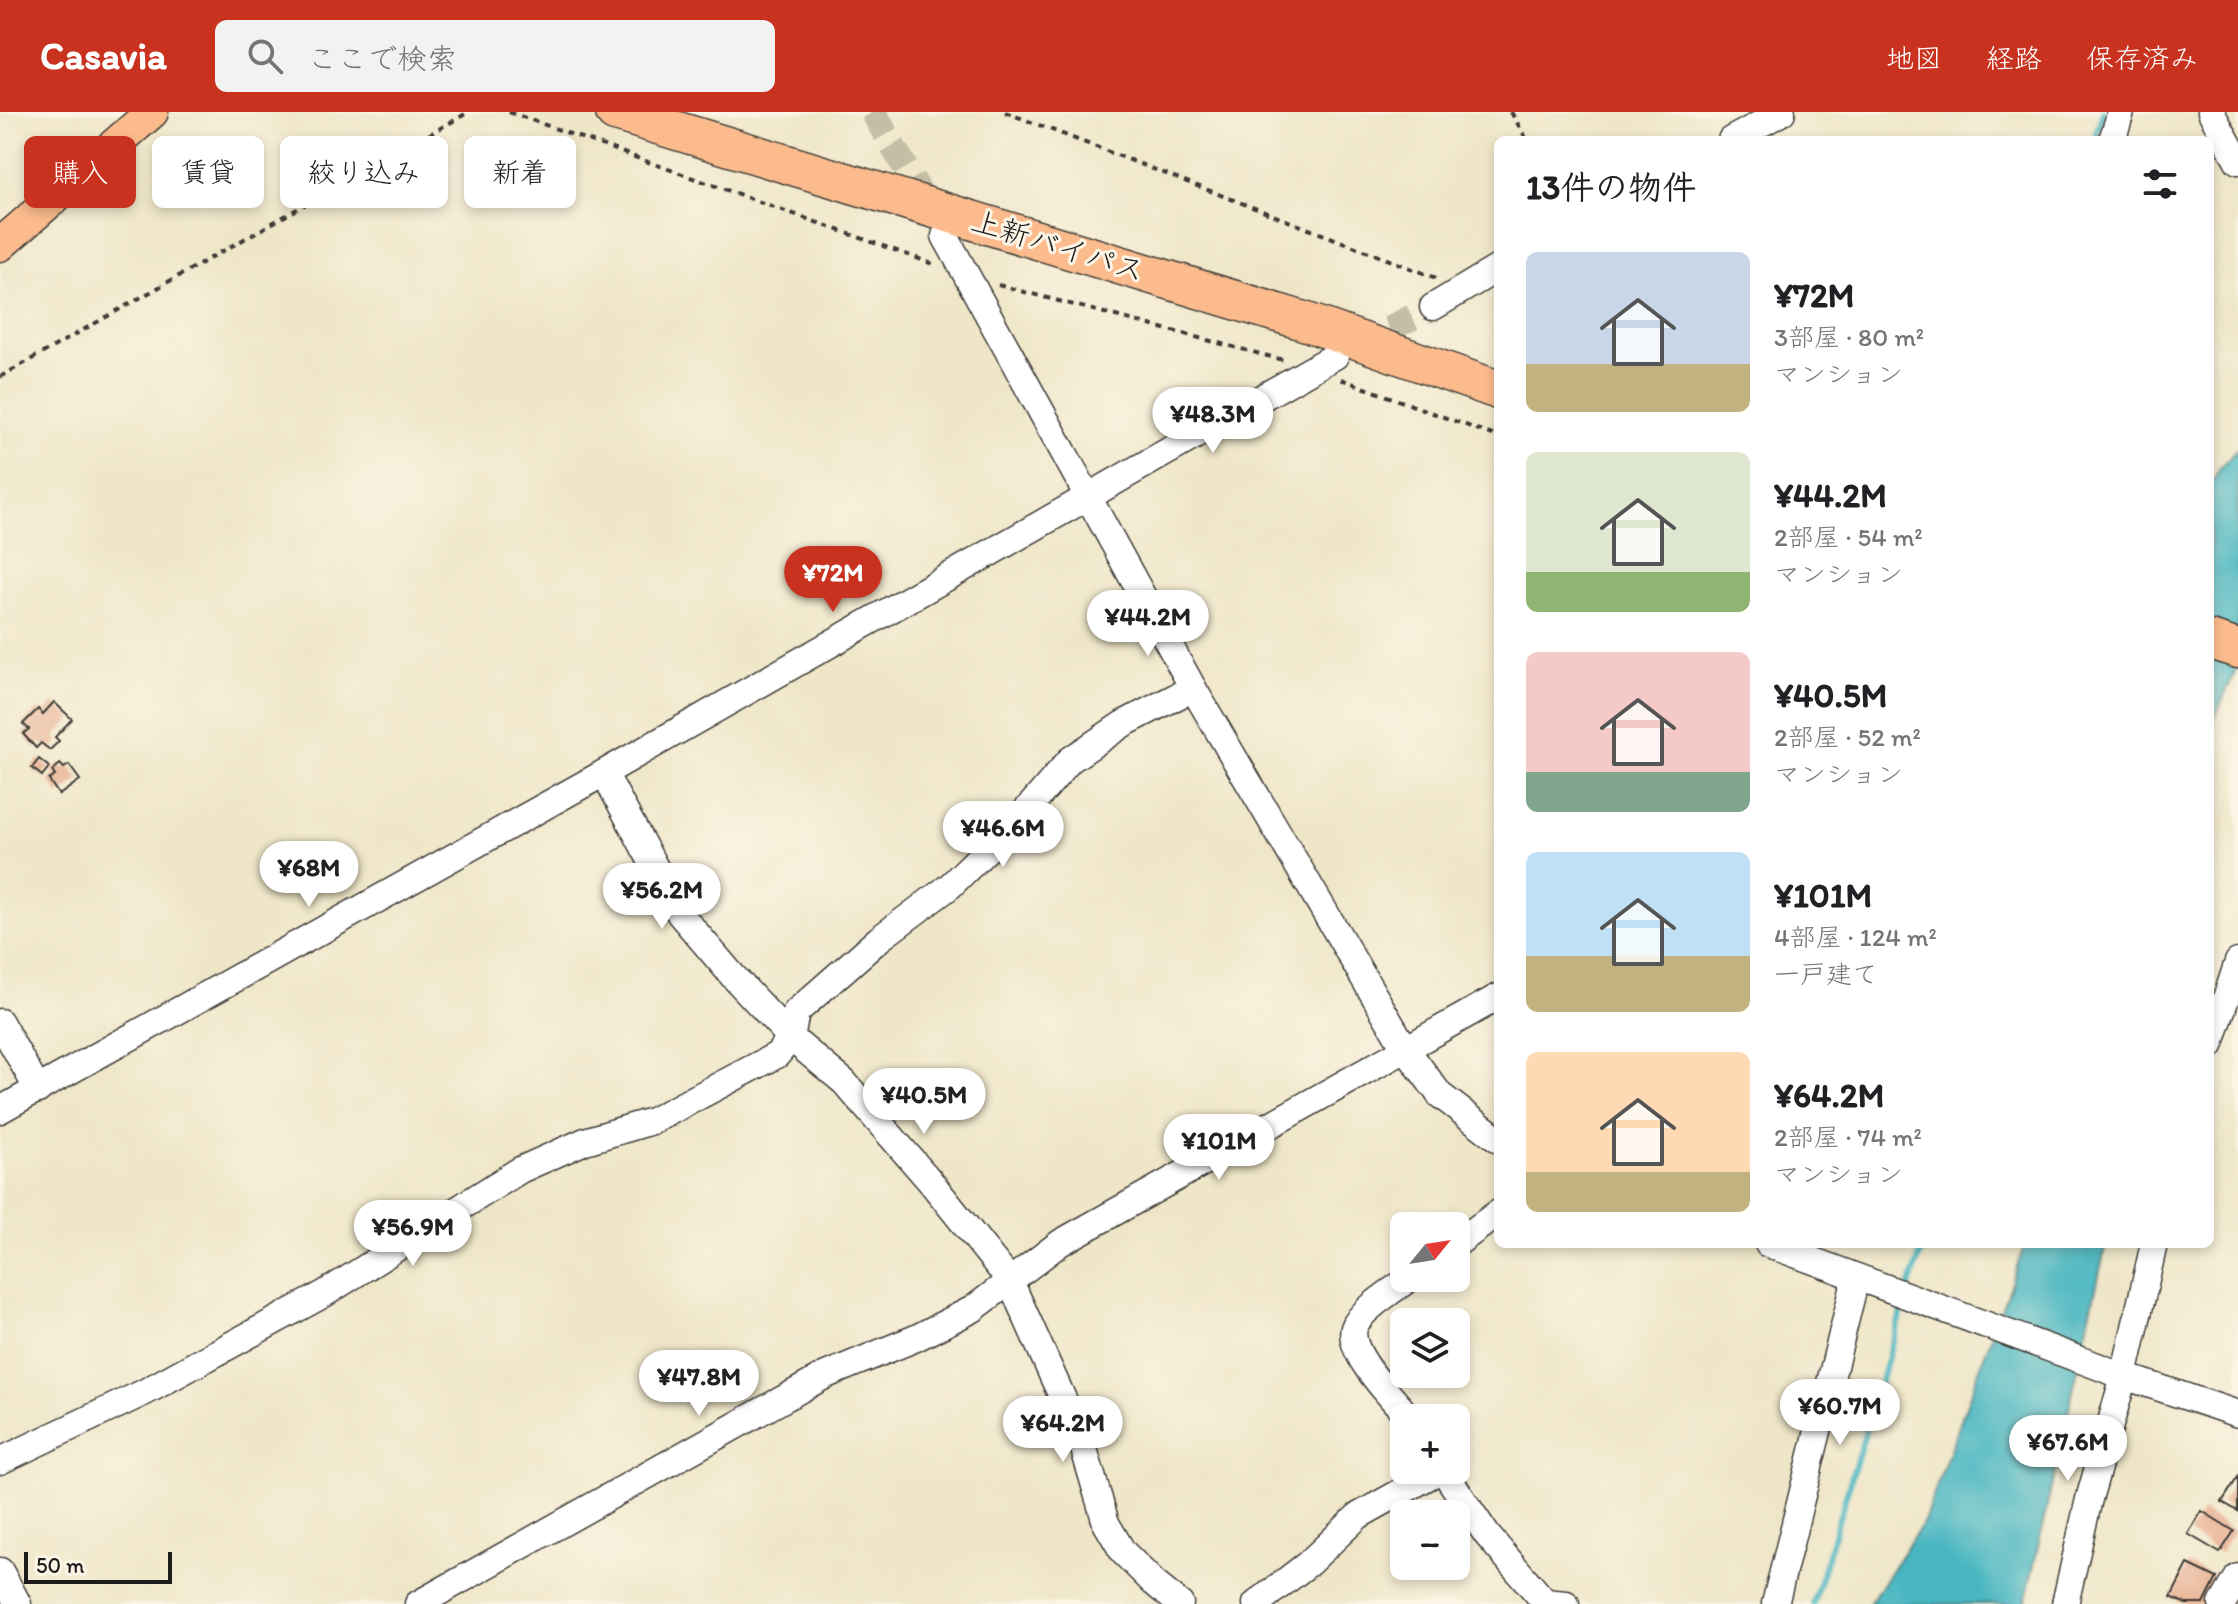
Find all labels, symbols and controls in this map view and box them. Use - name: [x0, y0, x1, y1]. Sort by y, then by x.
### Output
- search box: [215, 20, 775, 92]
- text: Casavia: [40, 33, 167, 79]
- icon: search: [243, 34, 287, 78]
- text: ここで検索: [307, 40, 457, 77]
- text: 地図: [1886, 41, 1942, 75]
- text: 経路: [1986, 41, 2042, 75]
- text: 保存済み: [2086, 41, 2198, 75]
- chip: 購入: [24, 136, 136, 208]
- chip: 賃貸: [152, 136, 264, 208]
- chip: 絞り込み: [280, 136, 448, 208]
- chip: 新着: [464, 136, 576, 208]
- icon: filters: [2138, 162, 2182, 206]
- text: 13件の物件: [1526, 167, 1696, 208]
- street label: 上新バイパス: [967, 202, 1149, 289]
- text: ¥72M: [1774, 275, 1855, 316]
- icon: home: [1590, 284, 1686, 380]
- text: 3部屋 · 80 m²: [1774, 321, 1924, 353]
- text: マンション: [1774, 358, 1903, 390]
- pin: ¥48.3M: [1148, 387, 1278, 455]
- text: ¥48.3M: [1170, 397, 1256, 429]
- text: ¥44.2M: [1774, 475, 1887, 516]
- icon: home: [1590, 484, 1686, 580]
- text: 2部屋 · 54 m²: [1774, 521, 1923, 553]
- pin: ¥72M: [786, 546, 880, 614]
- text: ¥72M: [802, 556, 864, 588]
- text: マンション: [1774, 558, 1903, 590]
- pin: ¥44.2M: [1083, 590, 1213, 658]
- text: ¥44.2M: [1105, 600, 1191, 632]
- text: ¥40.5M: [1774, 675, 1887, 716]
- icon: home: [1590, 684, 1686, 780]
- text: 2部屋 · 52 m²: [1774, 721, 1921, 753]
- text: マンション: [1774, 758, 1903, 790]
- pin: ¥46.6M: [938, 801, 1068, 869]
- text: ¥46.6M: [961, 811, 1045, 843]
- pin: ¥68M: [262, 841, 356, 909]
- text: ¥68M: [278, 851, 341, 883]
- pin: ¥56.2M: [597, 863, 727, 931]
- text: ¥56.2M: [621, 873, 703, 905]
- text: ¥101M: [1774, 875, 1872, 916]
- icon: home: [1590, 884, 1686, 980]
- text: 4部屋 · 124 m²: [1774, 921, 1937, 953]
- text: 一戸建て: [1774, 958, 1878, 990]
- pin: ¥40.5M: [859, 1068, 989, 1136]
- text: ¥64.2M: [1774, 1075, 1884, 1116]
- text: ¥40.5M: [881, 1078, 967, 1110]
- icon: home: [1590, 1084, 1686, 1180]
- pin: ¥101M: [1163, 1114, 1275, 1182]
- text: 2部屋 · 74 m²: [1774, 1121, 1922, 1153]
- text: ¥101M: [1181, 1124, 1257, 1156]
- text: マンション: [1774, 1158, 1903, 1190]
- pin: ¥56.9M: [348, 1200, 478, 1268]
- text: ¥56.9M: [372, 1210, 454, 1242]
- north arrow: [1390, 1212, 1470, 1292]
- map controls: [1390, 1212, 1470, 1580]
- button: layers: [1390, 1308, 1470, 1388]
- pin: ¥47.8M: [634, 1350, 764, 1418]
- text: ¥47.8M: [657, 1360, 741, 1392]
- pin: ¥60.7M: [1775, 1379, 1905, 1447]
- text: ¥60.7M: [1798, 1389, 1882, 1421]
- pin: ¥64.2M: [998, 1396, 1128, 1464]
- button: +: [1390, 1404, 1470, 1484]
- text: ¥64.2M: [1021, 1406, 1105, 1438]
- pin: ¥67.6M: [2003, 1415, 2133, 1483]
- text: ¥67.6M: [2027, 1425, 2109, 1457]
- button: −: [1390, 1500, 1470, 1580]
- scale bar: [24, 1548, 172, 1584]
- text: 50 m: [36, 1552, 85, 1579]

